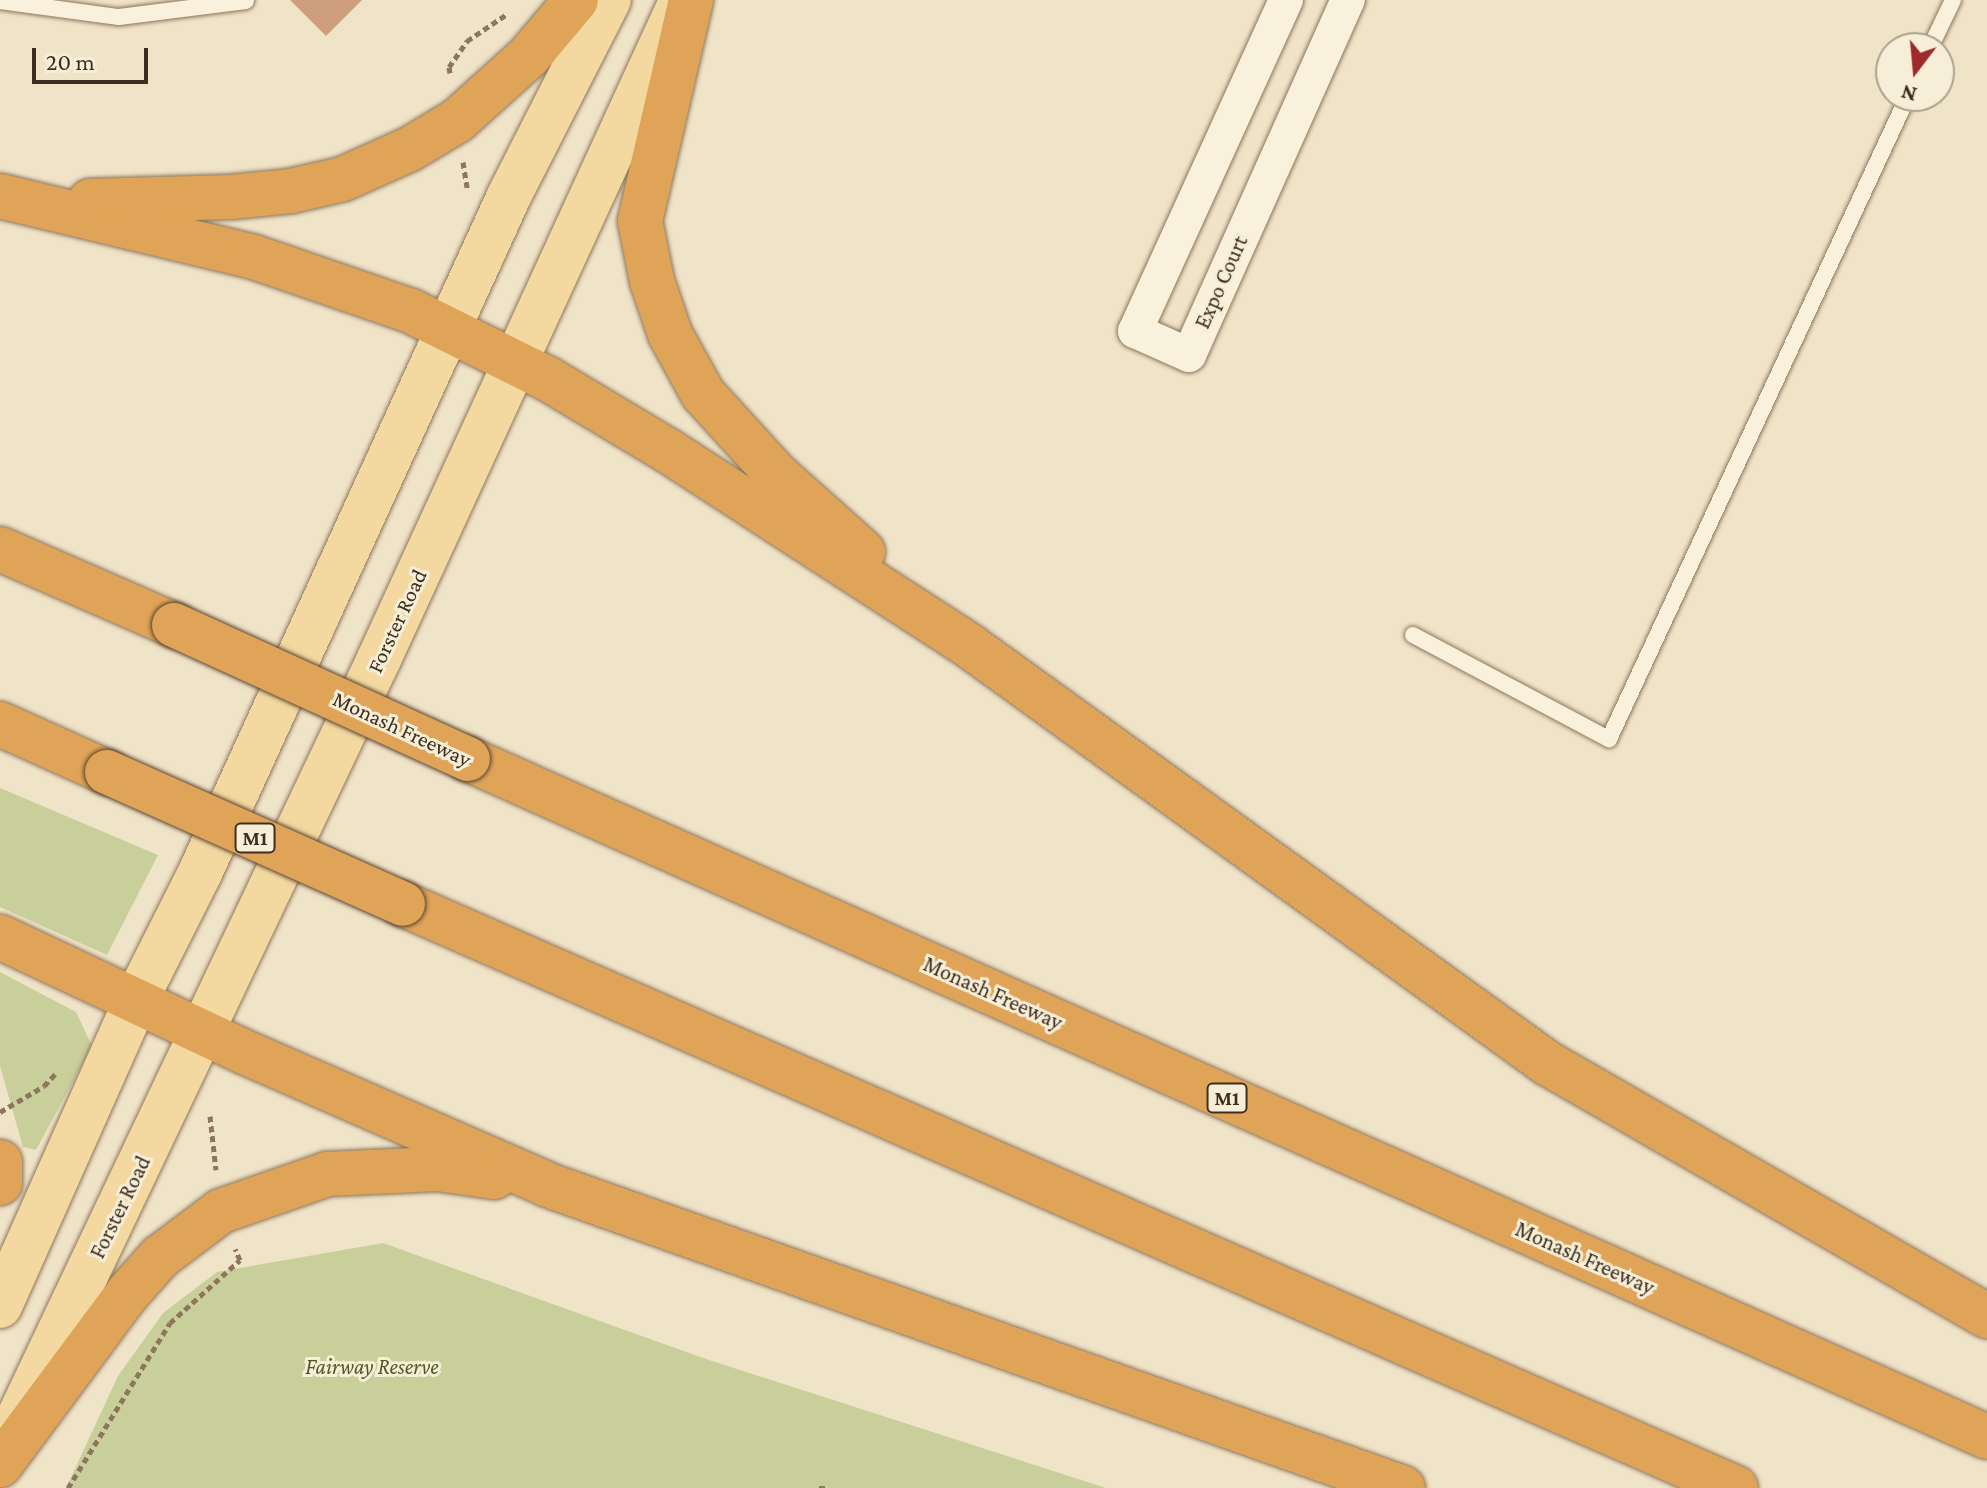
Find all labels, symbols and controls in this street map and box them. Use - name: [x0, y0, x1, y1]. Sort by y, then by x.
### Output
- scale bar: [36, 32, 152, 82]
- north arrow: [1875, 32, 1955, 112]
- text: 20 m: [46, 48, 95, 75]
- text: N: [1898, 80, 1919, 108]
- street label: Expo Court: [1189, 231, 1253, 333]
- street label: Forster Road: [362, 565, 432, 677]
- street label: Monash Freeway: [329, 685, 475, 773]
- road number: M1: [233, 822, 277, 854]
- street label: Monash Freeway: [919, 951, 1067, 1035]
- road number: M1: [1205, 1082, 1249, 1114]
- street label: Forster Road: [84, 1151, 156, 1263]
- street label: Monash Freeway: [1511, 1216, 1659, 1300]
- park label: Fairway Reserve: [305, 1354, 439, 1380]

